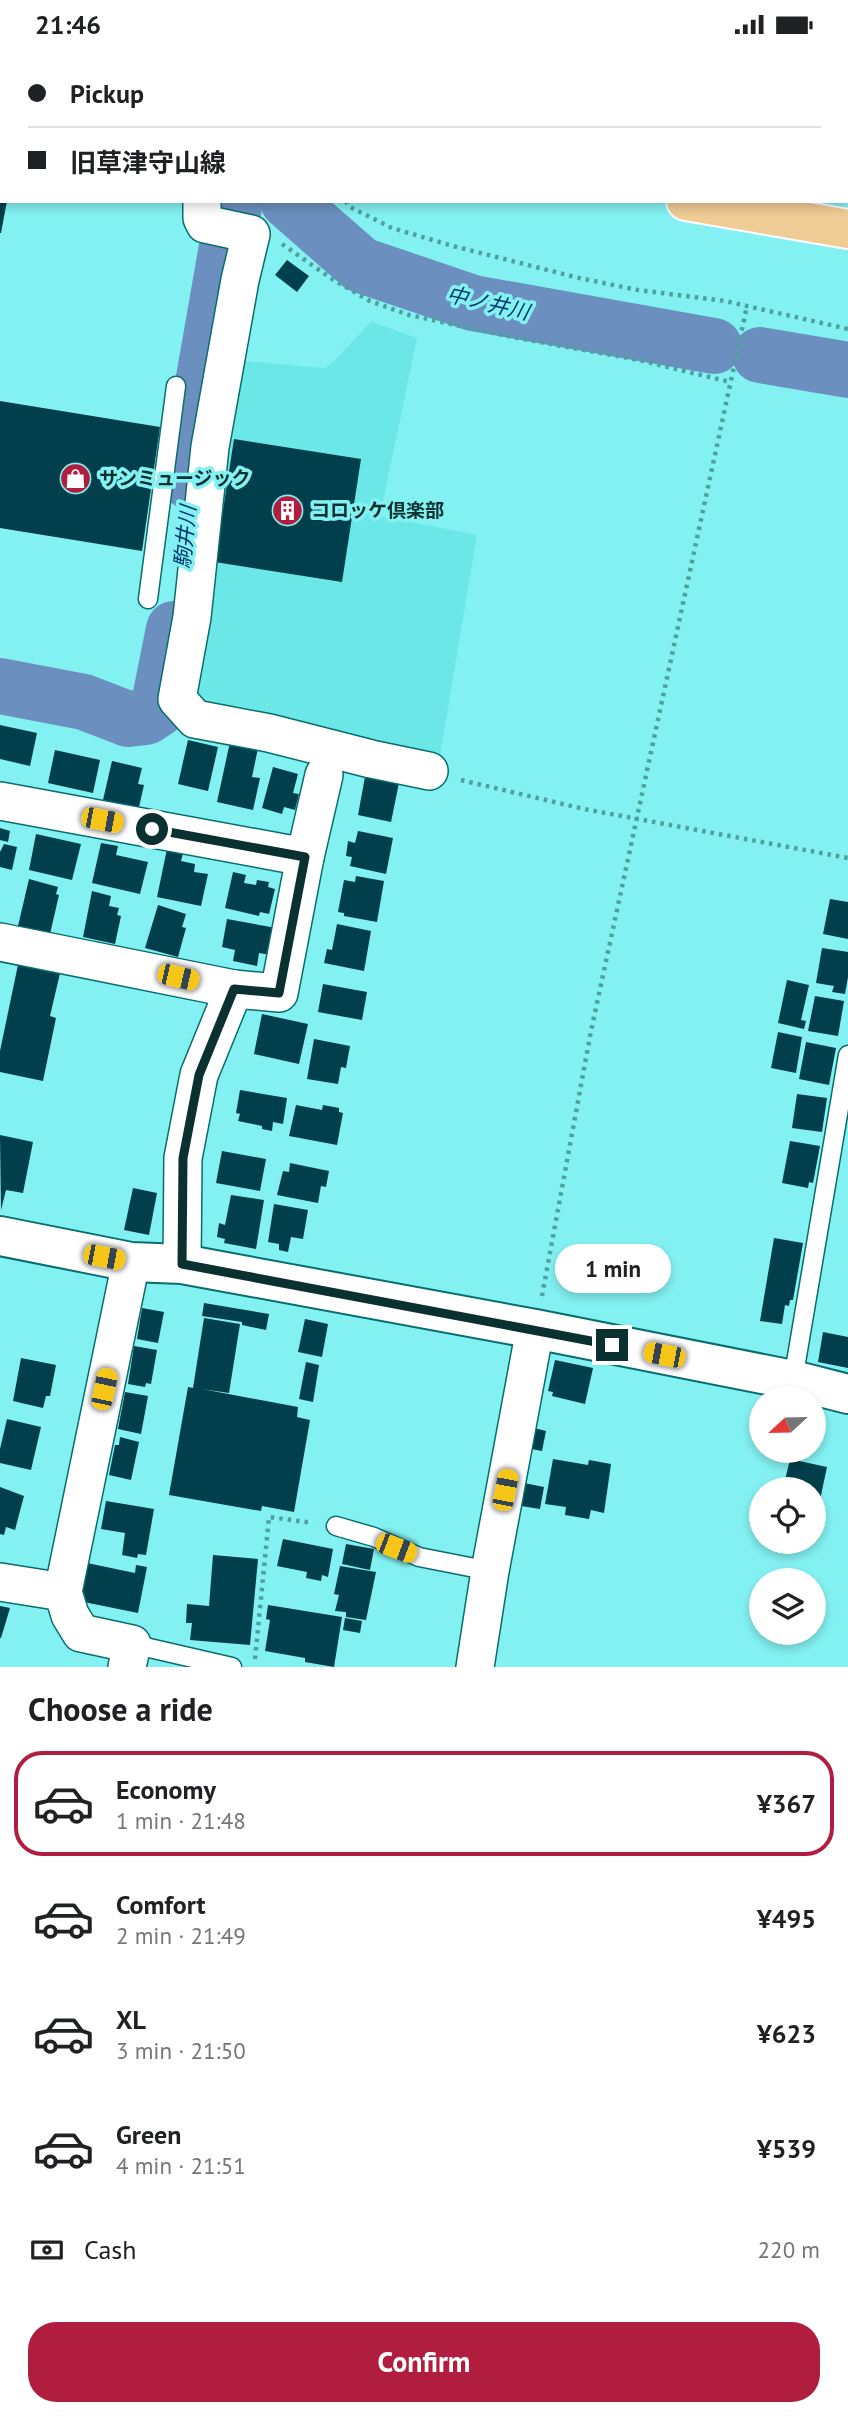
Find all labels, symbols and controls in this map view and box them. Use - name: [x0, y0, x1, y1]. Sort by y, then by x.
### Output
- text: 21:46: [35, 8, 101, 41]
- text: Pickup: [70, 77, 144, 110]
- text: 旧草津守山線: [70, 146, 226, 179]
- water label: 中ノ井川: [444, 280, 534, 326]
- shop icon: サンミュージック: [59, 461, 93, 495]
- place label: サンミュージック: [99, 466, 251, 490]
- building icon: コロッケ倶楽部: [271, 493, 305, 527]
- place label: コロッケ倶楽部: [311, 498, 444, 522]
- water label: 駒井川: [168, 502, 202, 570]
- car: [80, 806, 125, 834]
- route start: [136, 813, 168, 845]
- car: [156, 962, 201, 992]
- car: [82, 1243, 127, 1271]
- callout: 1 min: [554, 1243, 670, 1293]
- text: 1 min: [585, 1254, 641, 1283]
- route end: [596, 1329, 628, 1361]
- car: [642, 1341, 687, 1369]
- car: [90, 1366, 119, 1412]
- north arrow: [749, 1386, 826, 1463]
- map controls: [749, 1386, 826, 1645]
- car: [491, 1467, 520, 1513]
- button: locate: [749, 1477, 826, 1554]
- car: [373, 1531, 420, 1565]
- button: layers: [749, 1568, 826, 1645]
- text: Choose a ride: [28, 1688, 213, 1730]
- icon: car: [32, 1772, 95, 1835]
- text: Economy: [116, 1773, 216, 1806]
- text: ¥367: [757, 1787, 816, 1820]
- text: 1 min · 21:48: [116, 1806, 246, 1835]
- icon: car: [32, 1887, 95, 1950]
- text: Comfort: [116, 1888, 206, 1921]
- text: ¥495: [757, 1902, 816, 1935]
- text: 2 min · 21:49: [116, 1921, 246, 1950]
- icon: car: [32, 2002, 95, 2065]
- text: XL: [116, 2003, 146, 2036]
- text: ¥623: [757, 2017, 816, 2050]
- text: 3 min · 21:50: [116, 2036, 246, 2065]
- icon: car: [32, 2117, 95, 2180]
- text: Green: [116, 2118, 181, 2151]
- text: ¥539: [757, 2132, 816, 2165]
- text: 4 min · 21:51: [116, 2151, 246, 2180]
- icon: cash: [28, 2231, 66, 2269]
- text: Cash: [84, 2233, 136, 2266]
- text: 220 m: [758, 2235, 820, 2264]
- button: Confirm: [28, 2322, 820, 2402]

